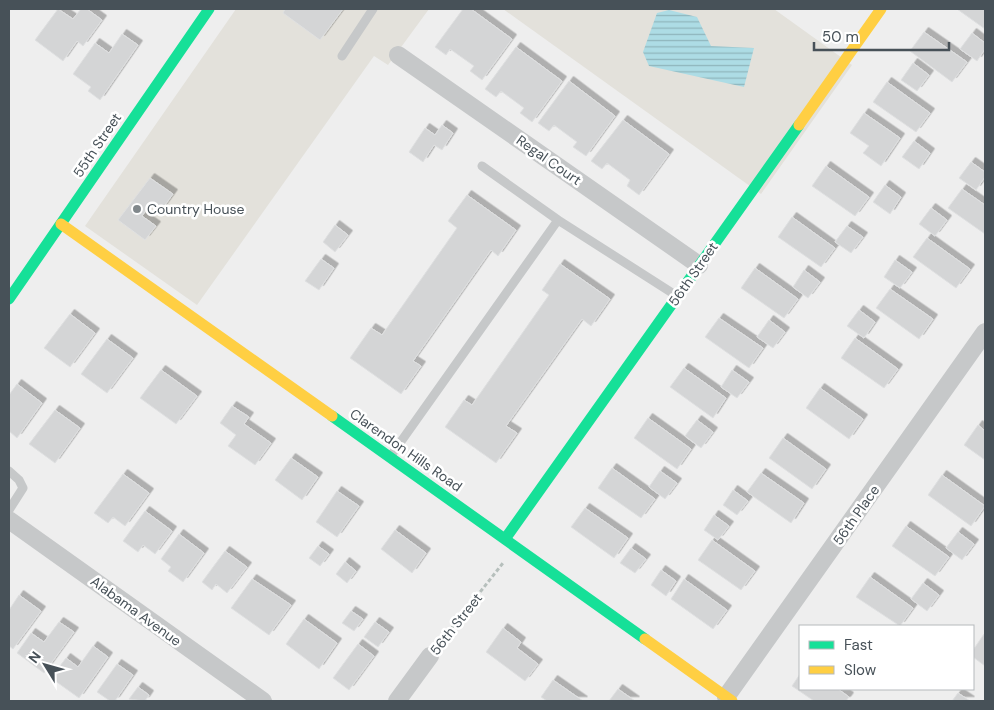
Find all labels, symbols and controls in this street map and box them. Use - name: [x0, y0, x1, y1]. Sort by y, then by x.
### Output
- scale bar: [814, 20, 949, 52]
- text: 50 m: [822, 27, 859, 47]
- street label: 55th Street: [69, 109, 125, 181]
- street label: Regal Court: [513, 131, 585, 189]
- place label: Country House: [147, 200, 244, 218]
- marker: Country House: [131, 203, 143, 215]
- street label: 56th Street: [664, 238, 722, 310]
- street label: Clarendon Hills Road: [346, 404, 466, 496]
- street label: 56th Place: [829, 481, 883, 549]
- street label: Alabama Avenue: [87, 572, 185, 650]
- street label: 56th Street: [426, 589, 486, 659]
- legend: [799, 625, 974, 690]
- text: Fast: [844, 635, 873, 655]
- north arrow: [20, 640, 70, 690]
- text: N: [24, 648, 45, 667]
- text: Slow: [844, 660, 877, 680]

